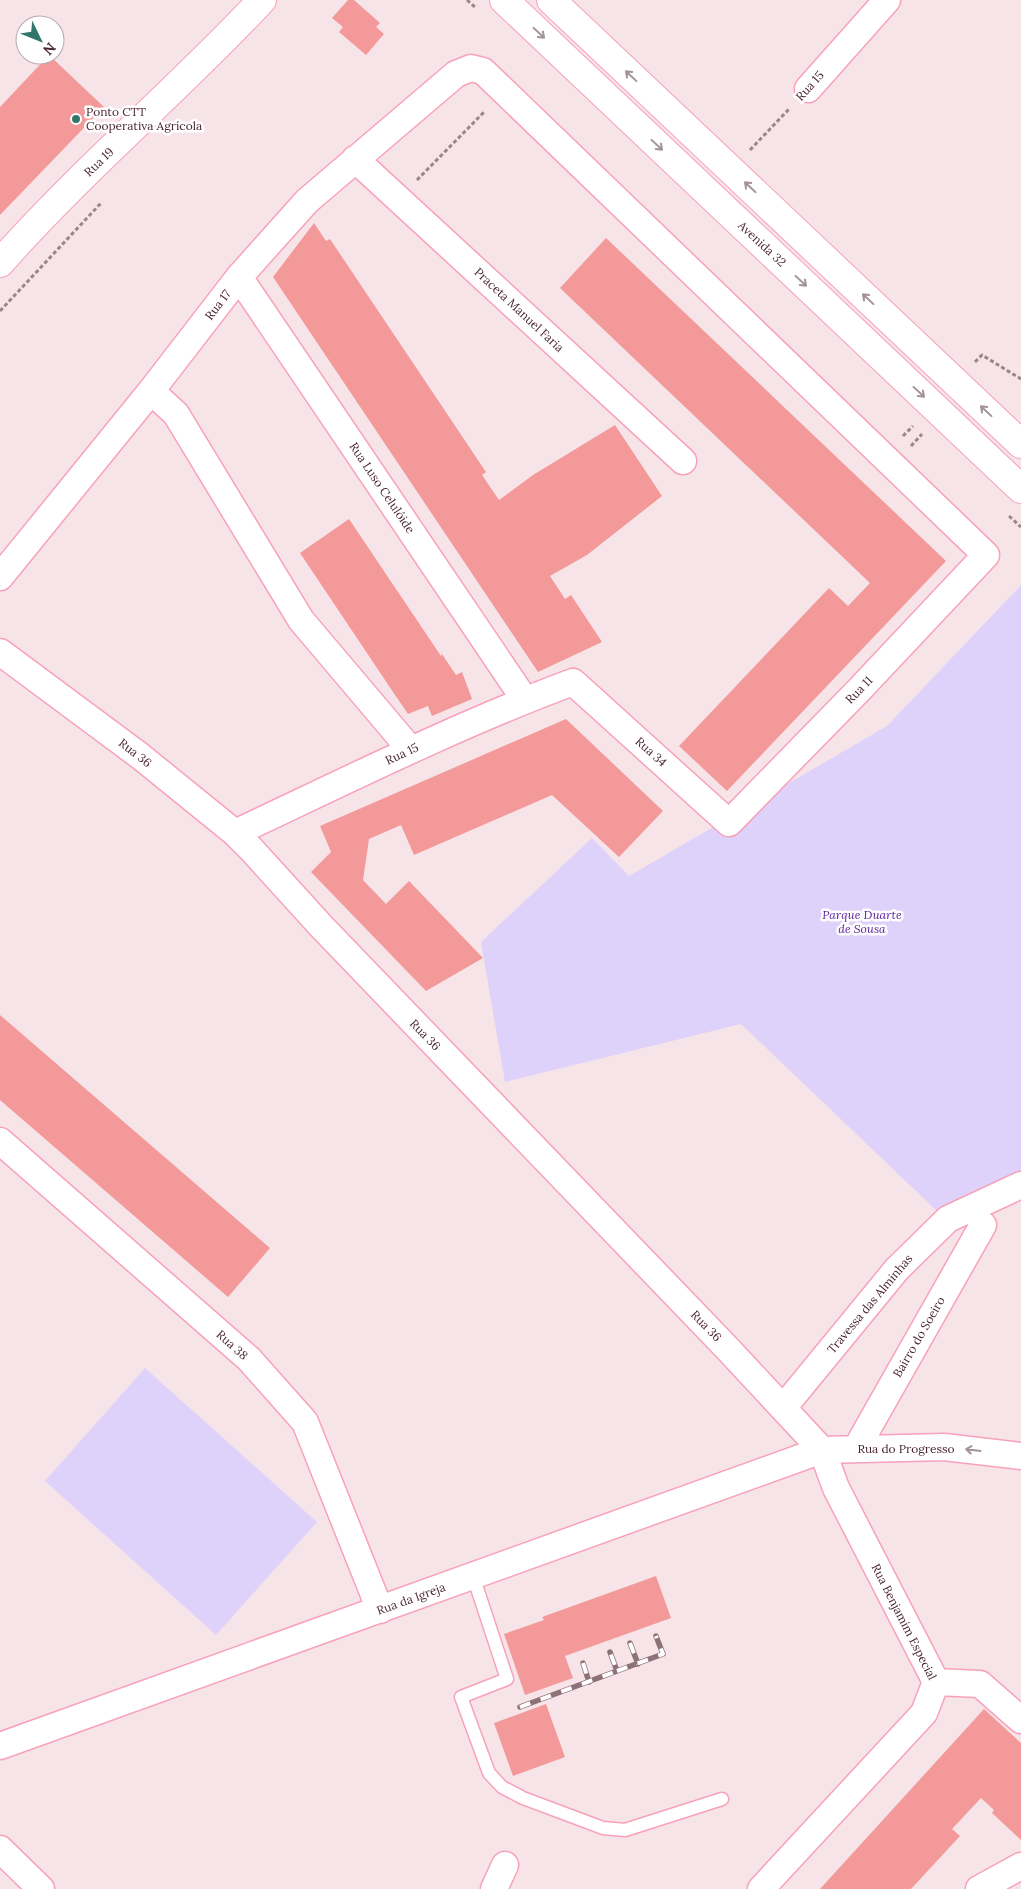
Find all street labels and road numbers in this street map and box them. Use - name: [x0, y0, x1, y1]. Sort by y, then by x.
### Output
- street label: Rua 15: [792, 68, 827, 104]
- street label: Rua 19: [81, 144, 117, 179]
- street label: Avenida 32: [735, 217, 789, 270]
- street label: Praceta Manuel Faria: [471, 264, 567, 355]
- street label: Rua 17: [201, 286, 234, 323]
- street label: Rua Luso Celulóide: [346, 439, 419, 536]
- street label: Rua 11: [842, 673, 875, 707]
- street label: Rua 34: [632, 734, 671, 770]
- street label: Rua 36: [116, 735, 155, 770]
- street label: Rua 15: [383, 739, 421, 768]
- street label: Rua 36: [407, 1016, 444, 1053]
- street label: Travessa das Alminhas: [824, 1251, 916, 1356]
- street label: Bairro do Soeiro: [889, 1294, 948, 1380]
- street label: Rua 36: [688, 1307, 725, 1344]
- street label: Rua 38: [213, 1327, 251, 1363]
- street label: Rua do Progresso: [857, 1441, 955, 1456]
- street label: Rua Benjamim Especial: [869, 1561, 940, 1682]
- street label: Rua da Igreja: [374, 1579, 447, 1618]

